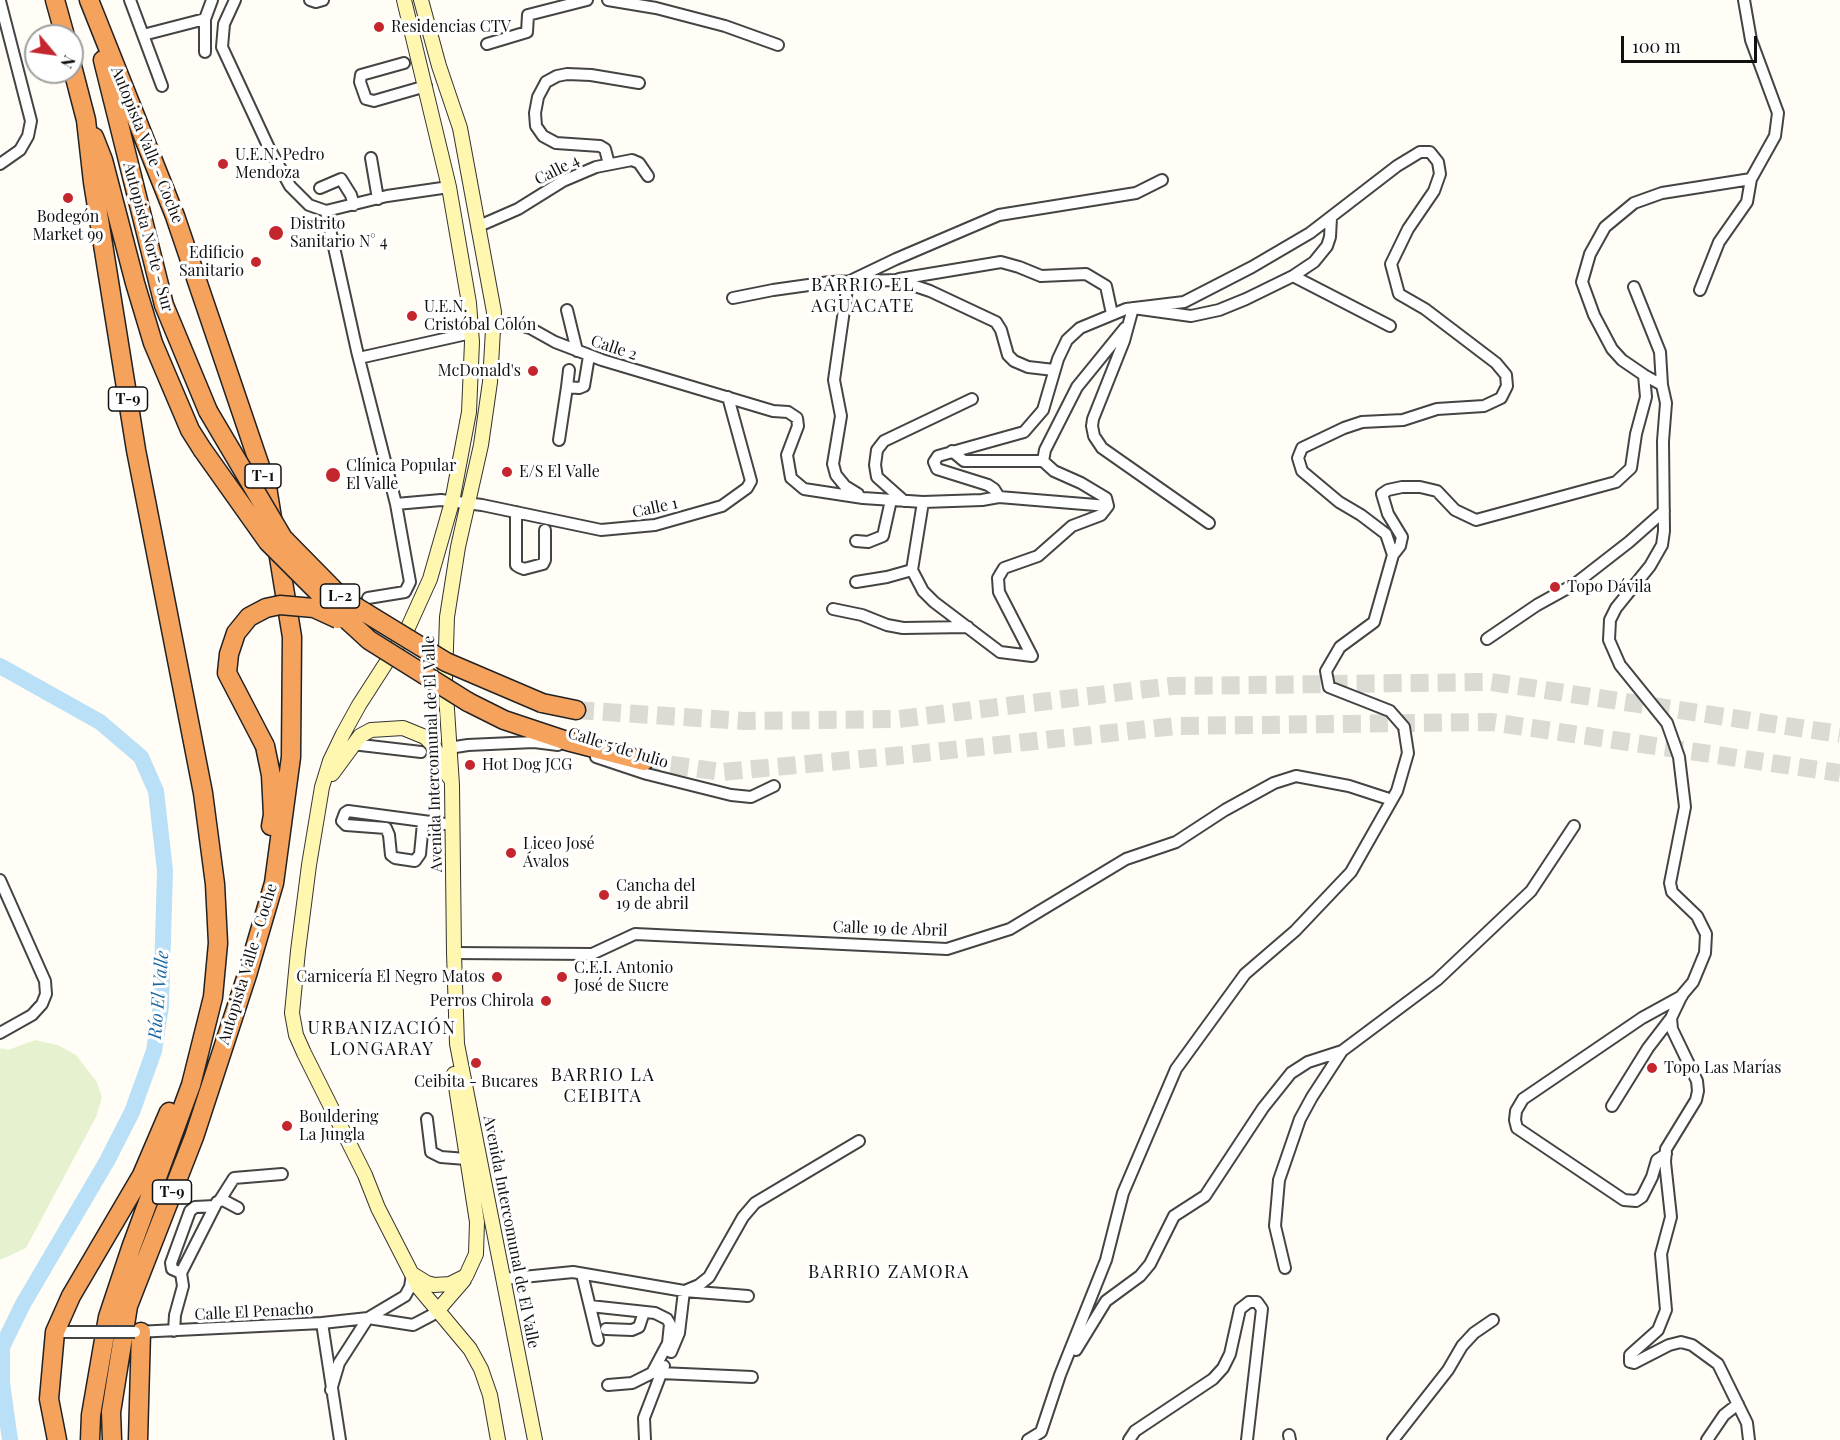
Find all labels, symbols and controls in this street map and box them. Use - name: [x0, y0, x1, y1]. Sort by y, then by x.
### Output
- place label: Residencias CTV: [391, 17, 511, 37]
- marker: Residencias CTV: [372, 20, 386, 34]
- north arrow: [24, 24, 84, 84]
- scale bar: [1624, 24, 1760, 62]
- text: 100 m: [1632, 34, 1681, 58]
- text: N: [56, 52, 80, 72]
- street label: Autopista Valle - Coche: [107, 64, 187, 226]
- place label: U.E.N. Pedro Mendoza: [235, 145, 325, 183]
- street label: Calle 4: [531, 151, 583, 189]
- marker: U.E.N. Pedro Mendoza: [216, 157, 230, 171]
- street label: Autopista Norte - Sur: [119, 160, 177, 314]
- marker: Bodegón Market 99: [61, 191, 75, 205]
- place label: Bodegón Market 99: [32, 207, 104, 245]
- place label: Distrito Sanitario N° 4: [290, 214, 388, 252]
- marker: Distrito Sanitario N° 4: [267, 224, 285, 242]
- place label: Edificio Sanitario: [179, 243, 244, 281]
- marker: Edificio Sanitario: [249, 255, 263, 269]
- district label: BARRIO EL AGUACATE: [811, 274, 915, 316]
- place label: U.E.N. Cristóbal Colón: [424, 297, 536, 335]
- marker: U.E.N. Cristóbal Colón: [405, 309, 419, 323]
- street label: Calle 2: [588, 331, 640, 365]
- place label: McDonald's: [438, 361, 521, 381]
- marker: McDonald's: [526, 364, 540, 378]
- road number: T-9: [108, 387, 148, 411]
- place label: Clínica Popular El Valle: [346, 456, 456, 494]
- place label: E/S El Valle: [519, 462, 600, 482]
- road number: T-1: [245, 464, 281, 488]
- marker: E/S El Valle: [500, 465, 514, 479]
- marker: Clínica Popular El Valle: [324, 466, 342, 484]
- street label: Calle 1: [631, 494, 679, 522]
- place label: Topo Dávila: [1567, 577, 1651, 597]
- marker: Topo Dávila: [1548, 580, 1562, 594]
- road number: L-2: [320, 584, 360, 608]
- street label: Avenida Intercomunal de El Valle: [419, 635, 447, 873]
- street label: Calle 5 de Julio: [565, 724, 671, 772]
- place label: Hot Dog JCG: [482, 755, 572, 775]
- marker: Hot Dog JCG: [463, 758, 477, 772]
- place label: Liceo José Ávalos: [523, 834, 595, 872]
- marker: Liceo José Ávalos: [504, 846, 518, 860]
- place label: Cancha del 19 de abril: [616, 876, 696, 914]
- street label: Autopista Valle - Coche: [214, 881, 282, 1047]
- marker: Cancha del 19 de abril: [597, 888, 611, 902]
- street label: Calle 19 de Abril: [832, 917, 948, 941]
- water label: Río El Valle: [144, 950, 174, 1040]
- place label: C.E.I. Antonio José de Sucre: [574, 958, 673, 996]
- place label: Carnicería El Negro Matos: [296, 967, 485, 987]
- marker: Carnicería El Negro Matos: [490, 970, 504, 984]
- marker: C.E.I. Antonio José de Sucre: [555, 970, 569, 984]
- place label: Perros Chirola: [430, 991, 534, 1011]
- marker: Perros Chirola: [539, 994, 553, 1008]
- district label: URBANIZACIÓN LONGARAY: [308, 1017, 456, 1060]
- marker: Ceibita - Bucares: [469, 1056, 483, 1070]
- place label: Topo Las Marías: [1664, 1058, 1781, 1078]
- marker: Topo Las Marías: [1645, 1061, 1659, 1075]
- district label: BARRIO LA CEIBITA: [551, 1064, 655, 1106]
- place label: Ceibita - Bucares: [414, 1072, 538, 1092]
- place label: Bouldering La Jungla: [299, 1107, 378, 1145]
- street label: Avenida Intercomunal de El Valle: [479, 1114, 543, 1350]
- marker: Bouldering La Jungla: [280, 1119, 294, 1133]
- road number: T-9: [152, 1180, 192, 1204]
- district label: BARRIO ZAMORA: [808, 1261, 970, 1283]
- street label: Calle El Penacho: [194, 1299, 314, 1325]

